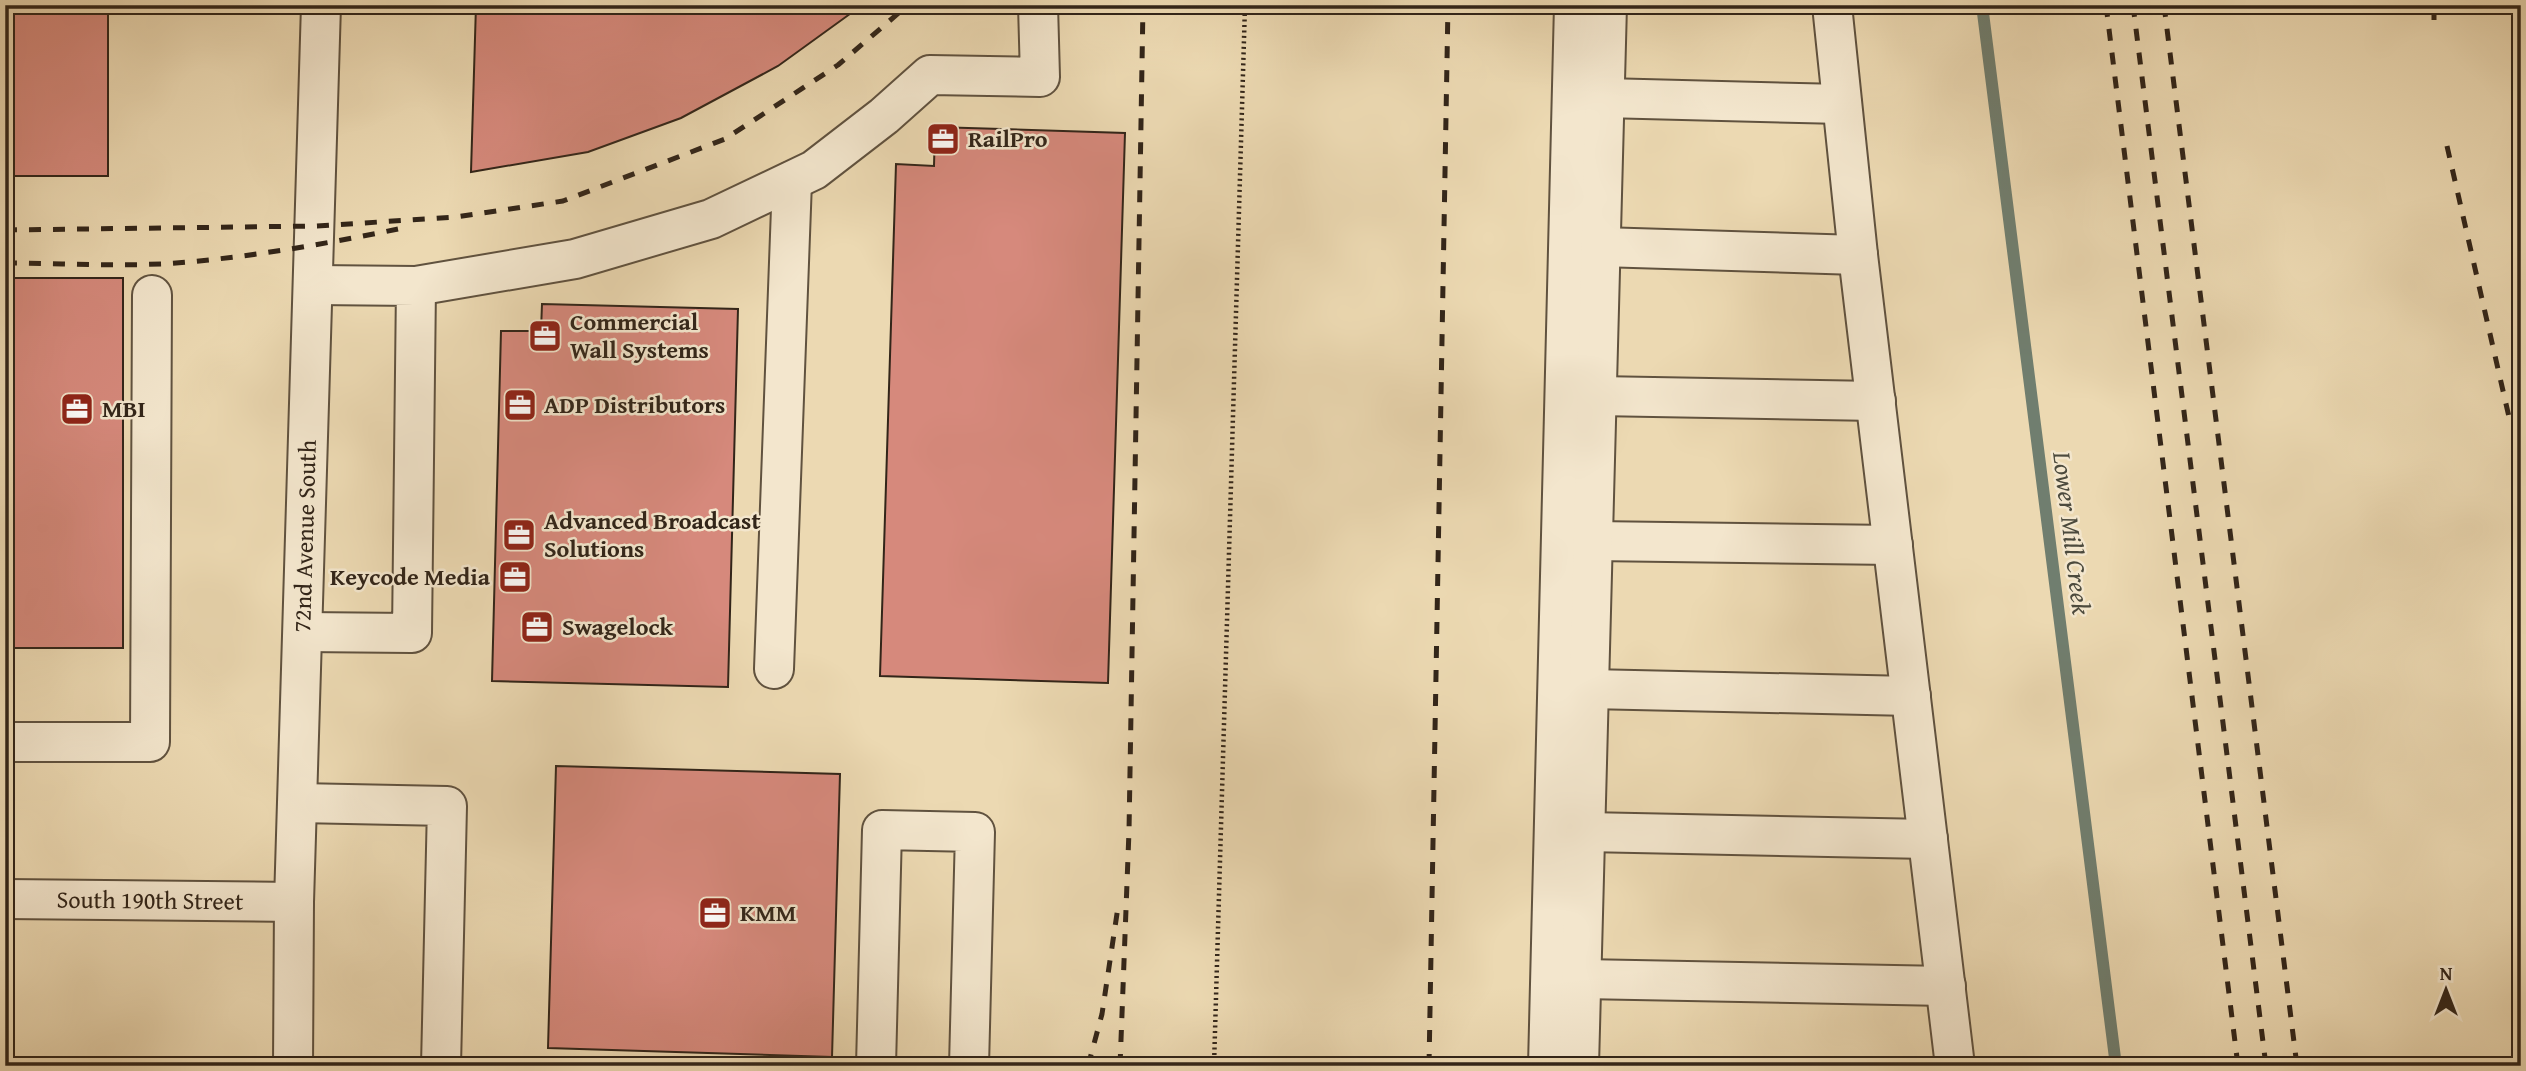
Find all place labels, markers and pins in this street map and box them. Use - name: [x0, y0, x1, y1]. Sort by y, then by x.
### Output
- office icon: RailPro: [924, 120, 962, 158]
- place label: RailPro: [968, 121, 1048, 156]
- place label: Commercial Wall Systems: [570, 304, 709, 367]
- office icon: Commercial Wall Systems: [526, 317, 564, 355]
- office icon: ADP Distributors: [501, 386, 539, 424]
- place label: ADP Distributors: [544, 387, 725, 422]
- office icon: MBI: [58, 390, 96, 428]
- place label: MBI: [102, 391, 146, 426]
- place label: Advanced Broadcast Solutions: [544, 503, 760, 566]
- office icon: Advanced Broadcast Solutions: [500, 516, 538, 554]
- office icon: Keycode Media: [496, 558, 534, 596]
- place label: Keycode Media: [330, 559, 491, 594]
- office icon: Swagelock: [518, 608, 556, 646]
- place label: Swagelock: [562, 609, 673, 644]
- office icon: KMM: [696, 894, 734, 932]
- place label: KMM: [740, 895, 796, 930]

